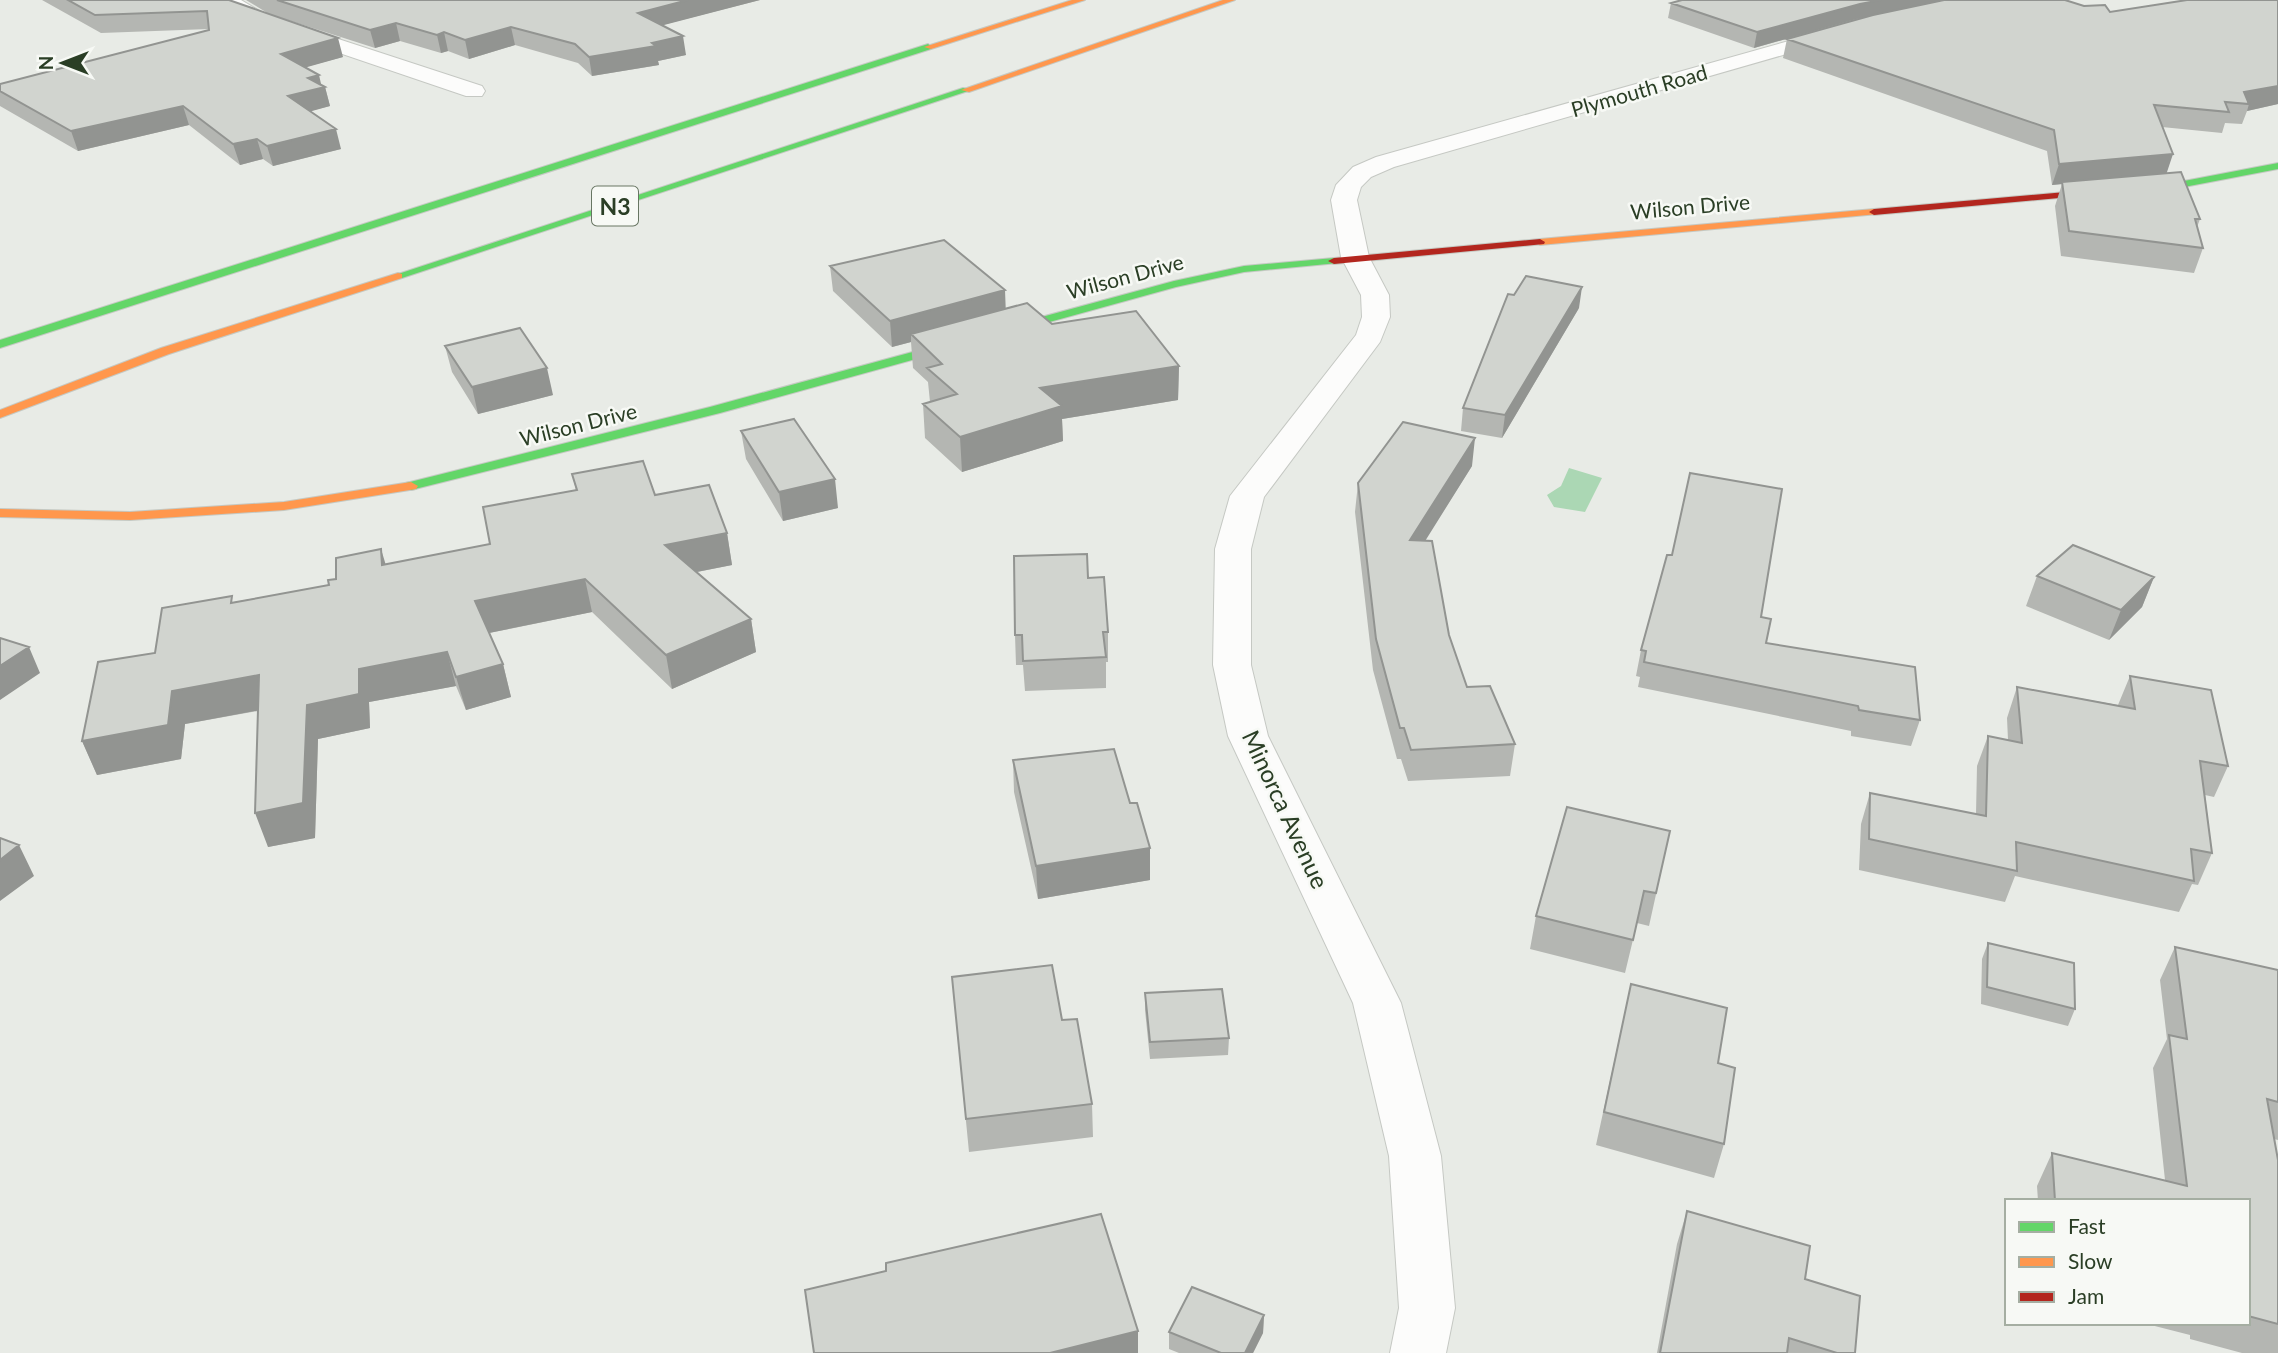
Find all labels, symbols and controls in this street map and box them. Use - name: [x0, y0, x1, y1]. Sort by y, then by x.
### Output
- north arrow: [28, 28, 98, 98]
- text: N: [34, 56, 57, 70]
- street label: Plymouth Road: [1568, 59, 1710, 121]
- road number: N3: [592, 186, 638, 226]
- street label: Wilson Drive: [1629, 188, 1751, 224]
- street label: Wilson Drive: [1064, 248, 1186, 304]
- street label: Wilson Drive: [517, 397, 639, 451]
- street label: Minorca Avenue: [1237, 725, 1335, 893]
- legend: [2005, 1199, 2250, 1325]
- text: Fast: [2068, 1213, 2106, 1238]
- text: Slow: [2068, 1248, 2113, 1273]
- text: Jam: [2068, 1283, 2104, 1308]

